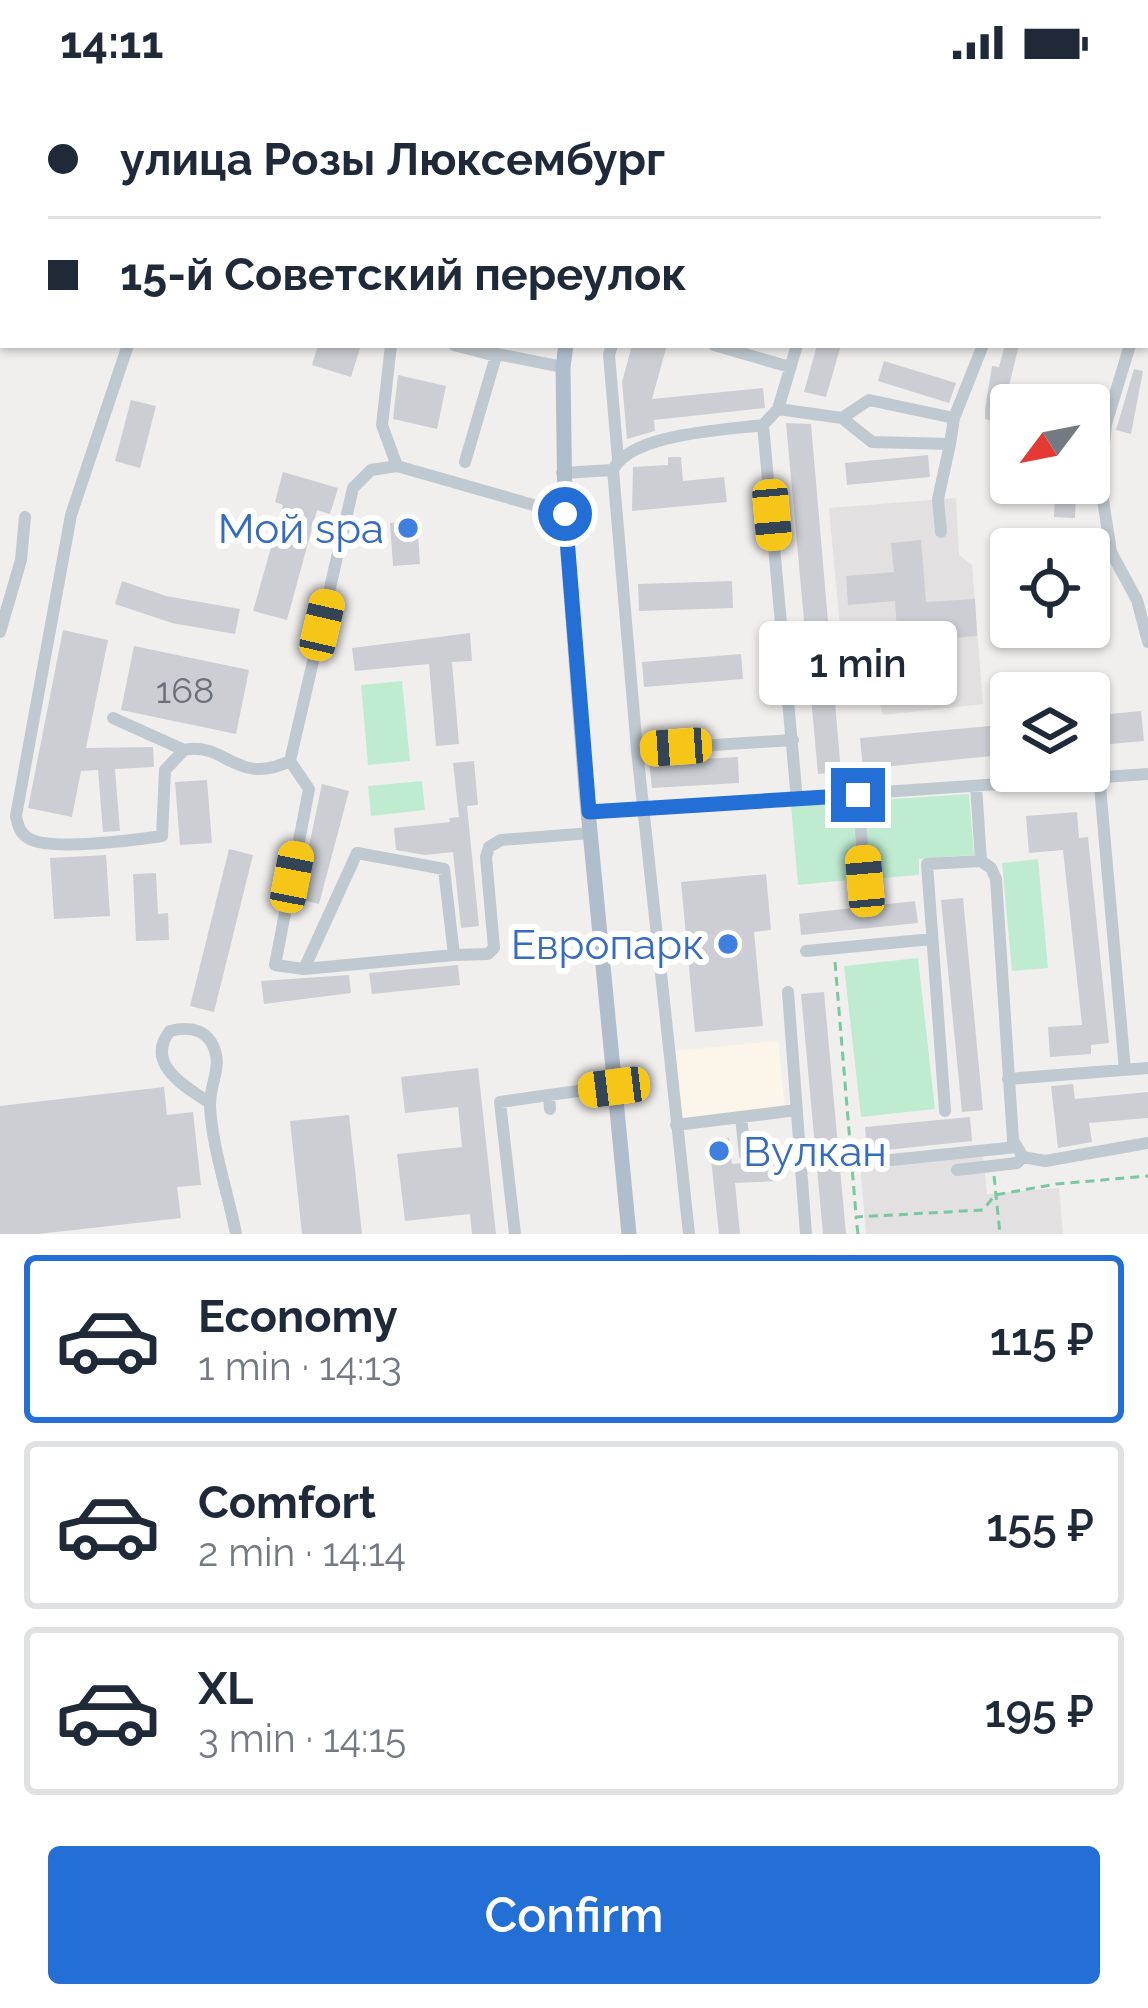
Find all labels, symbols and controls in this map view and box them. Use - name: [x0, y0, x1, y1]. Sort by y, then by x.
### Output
- text: 14:11: [60, 16, 164, 69]
- text: улица Розы Люксембург: [120, 133, 665, 186]
- text: 15-й Советский переулок: [120, 248, 687, 301]
- north arrow: [990, 384, 1110, 504]
- map controls: [990, 384, 1110, 792]
- car: [751, 478, 793, 552]
- route start: [538, 487, 592, 541]
- place label: Мой spa: [218, 504, 384, 553]
- marker: Мой spa: [395, 515, 421, 541]
- button: locate: [990, 528, 1110, 648]
- car: [296, 586, 348, 664]
- callout: 1 min: [759, 621, 957, 705]
- text: 1 min: [810, 640, 906, 686]
- house number: 168: [156, 669, 214, 711]
- button: layers: [990, 672, 1110, 792]
- car: [639, 727, 713, 767]
- route end: [831, 768, 885, 822]
- car: [267, 838, 317, 916]
- car: [844, 844, 886, 918]
- place label: Европарк: [511, 920, 704, 969]
- marker: Европарк: [715, 931, 741, 957]
- car: [576, 1065, 652, 1109]
- place label: Вулкан: [743, 1127, 887, 1176]
- marker: Вулкан: [706, 1138, 732, 1164]
- icon: car: [54, 1285, 162, 1393]
- text: Economy: [198, 1290, 398, 1343]
- text: 115 ₽: [990, 1313, 1094, 1366]
- text: 1 min · 14:13: [198, 1343, 402, 1389]
- icon: car: [54, 1471, 162, 1579]
- text: Comfort: [198, 1476, 376, 1529]
- text: 155 ₽: [986, 1499, 1094, 1552]
- text: 2 min · 14:14: [198, 1529, 406, 1575]
- icon: car: [54, 1657, 162, 1765]
- text: XL: [198, 1662, 253, 1715]
- text: 195 ₽: [984, 1685, 1094, 1738]
- text: 3 min · 14:15: [198, 1715, 406, 1761]
- button: Confirm: [48, 1846, 1100, 1984]

